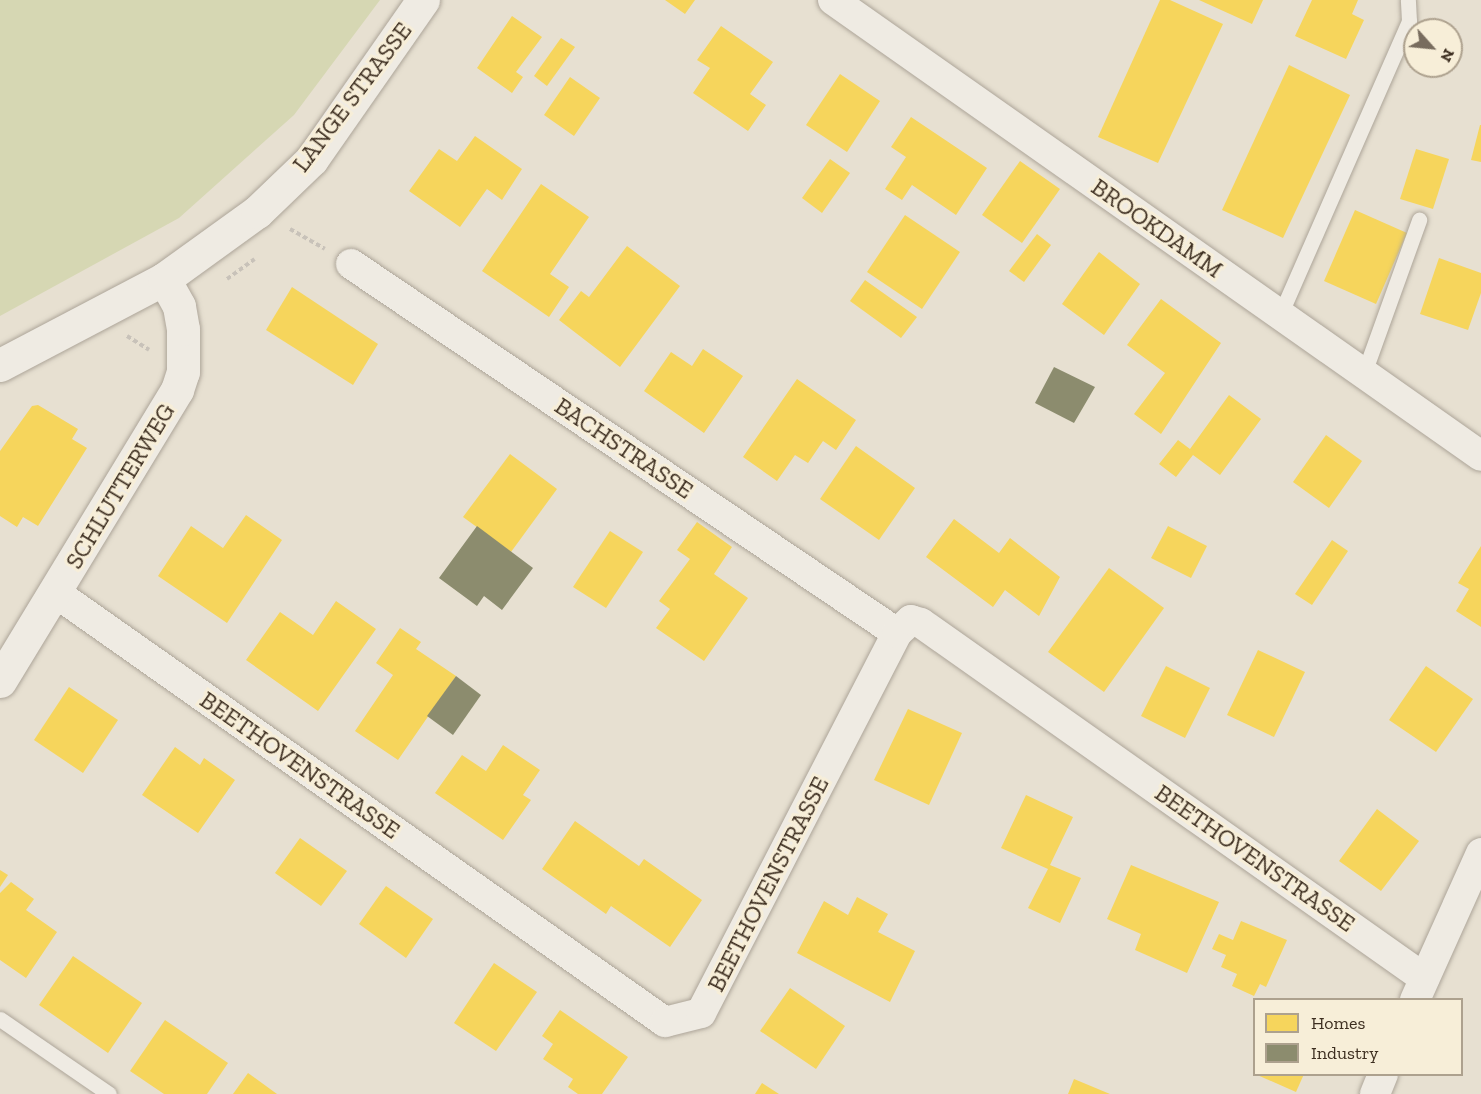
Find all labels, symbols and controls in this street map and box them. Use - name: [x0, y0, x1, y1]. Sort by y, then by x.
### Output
- street label: LANGE STRASSE: [286, 16, 418, 178]
- north arrow: [1403, 18, 1463, 78]
- text: N: [1436, 46, 1459, 65]
- street label: BROOKDAMM: [1086, 172, 1228, 284]
- street label: BACHSTRASSE: [549, 391, 699, 505]
- street label: SCHLUTTERWEG: [59, 398, 181, 574]
- street label: BEETHOVENSTRASSE: [195, 685, 405, 845]
- street label: BEETHOVENSTRASSE: [701, 772, 835, 996]
- street label: BEETHOVENSTRASSE: [1150, 778, 1360, 938]
- legend: [1253, 998, 1463, 1076]
- text: Homes: [1311, 1012, 1365, 1034]
- text: Industry: [1311, 1042, 1378, 1064]

